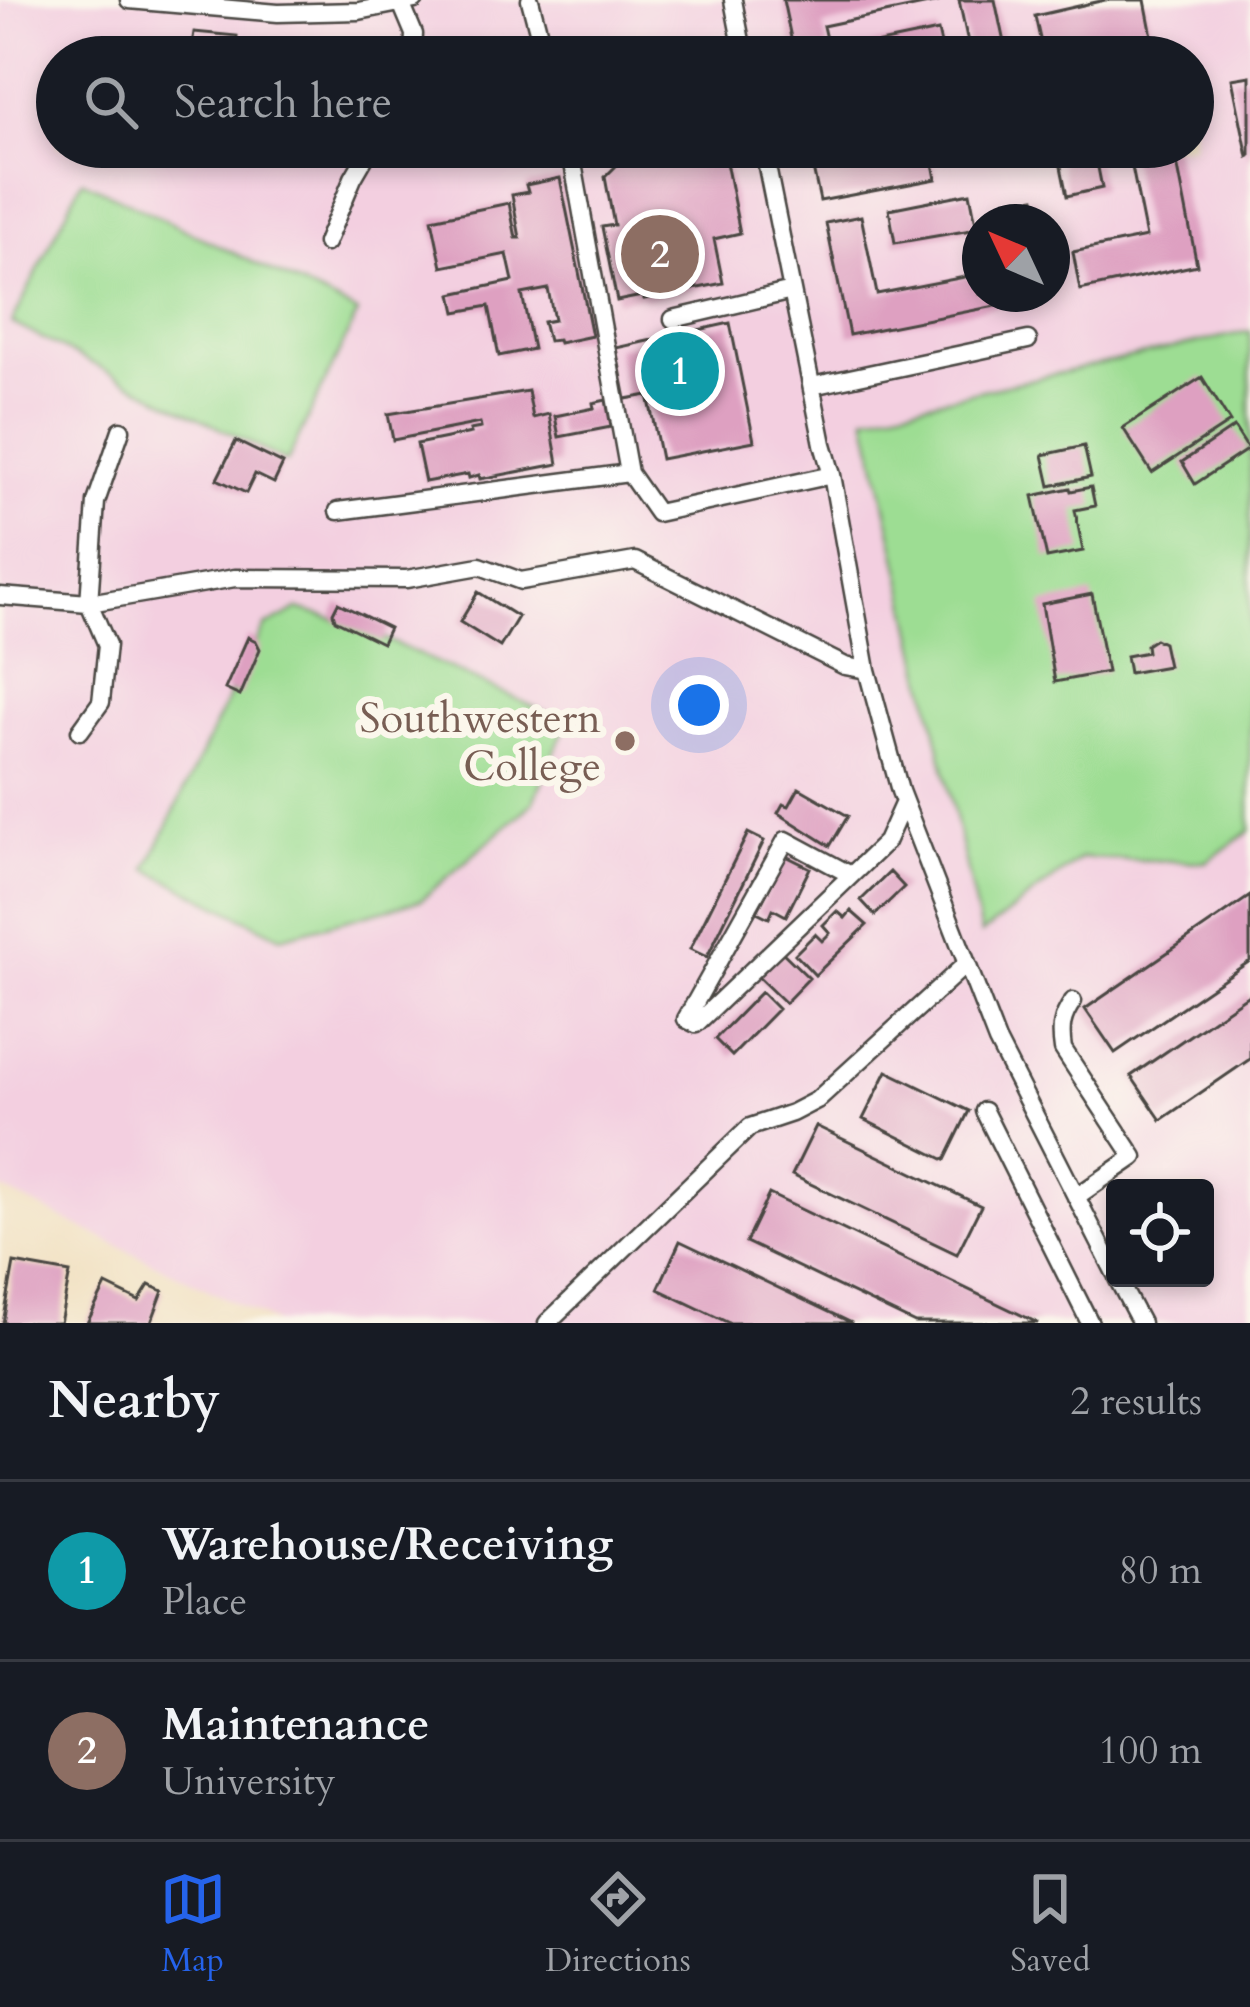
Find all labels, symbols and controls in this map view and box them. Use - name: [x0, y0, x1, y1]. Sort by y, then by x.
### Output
- search box: [36, 36, 1214, 168]
- icon: search: [78, 69, 144, 135]
- text: Search here: [174, 72, 392, 133]
- north arrow: [962, 204, 1070, 312]
- pin: 2: [621, 209, 699, 299]
- pin: 1: [641, 326, 719, 416]
- your location: [669, 675, 729, 735]
- place label: Southwestern College: [360, 690, 601, 795]
- marker: Southwestern College: [612, 728, 638, 754]
- map controls: [1106, 1179, 1214, 1287]
- button: locate: [1106, 1179, 1214, 1287]
- text: Nearby: [48, 1366, 220, 1436]
- text: 2 results: [1070, 1375, 1202, 1428]
- text: Warehouse/Receiving: [162, 1514, 613, 1575]
- text: 1: [77, 1544, 97, 1597]
- text: 80 m: [1119, 1544, 1202, 1597]
- text: Place: [162, 1575, 247, 1628]
- text: Maintenance: [162, 1694, 430, 1755]
- text: 2: [77, 1724, 97, 1777]
- text: 100 m: [1099, 1724, 1202, 1777]
- text: University: [162, 1755, 336, 1808]
- tab: Map: [160, 1866, 226, 1983]
- tab: Directions: [545, 1866, 691, 1983]
- tab: Saved: [1010, 1866, 1090, 1983]

